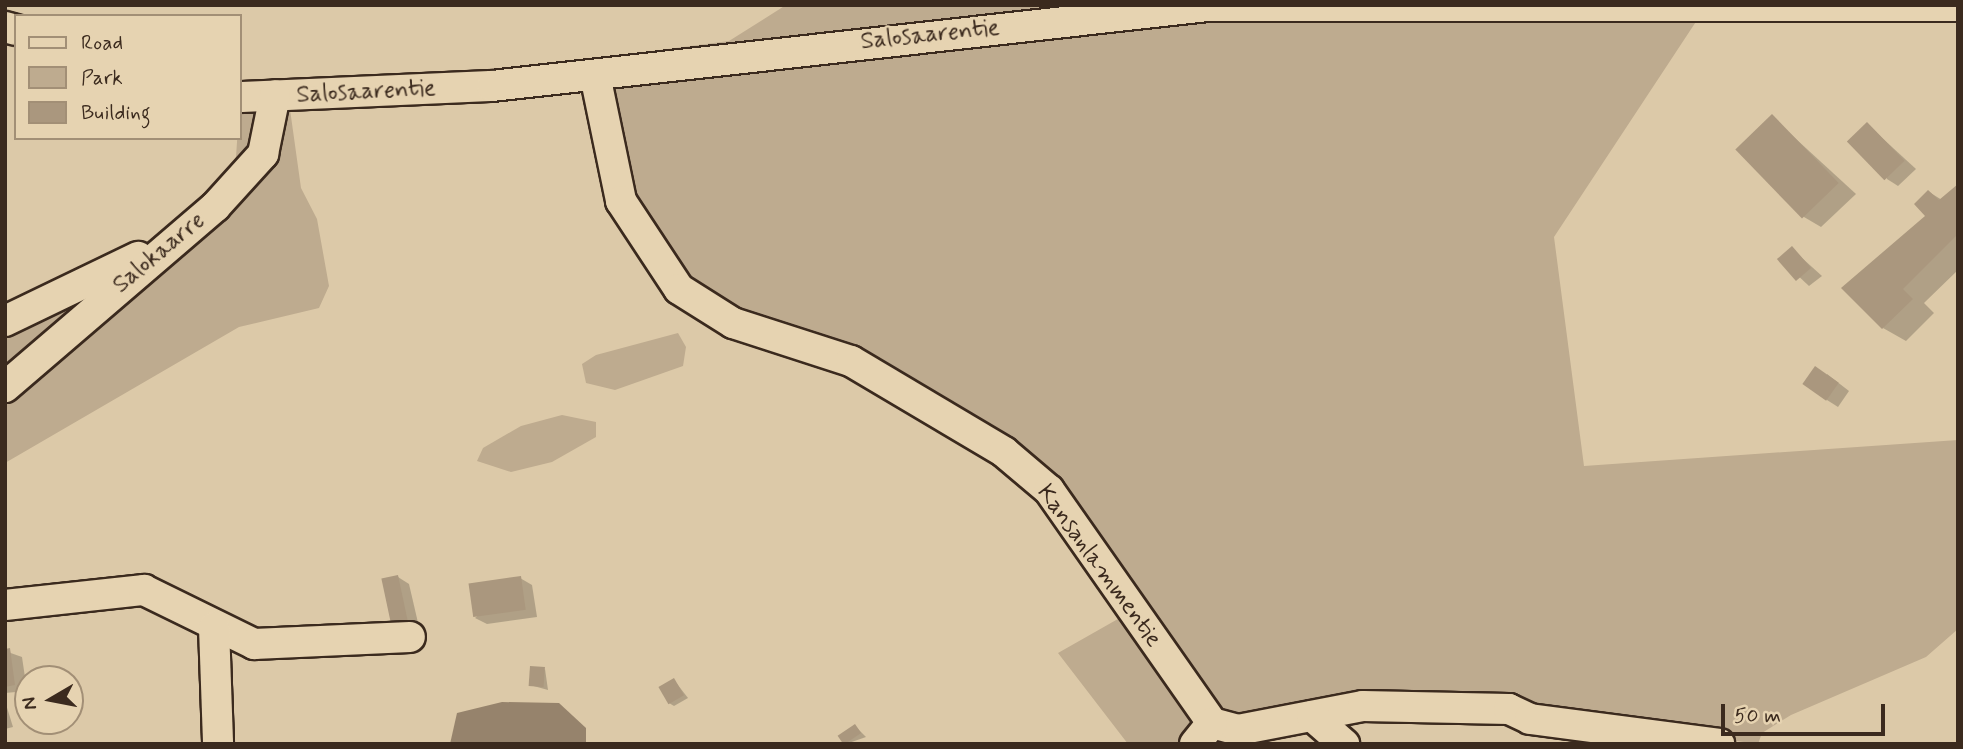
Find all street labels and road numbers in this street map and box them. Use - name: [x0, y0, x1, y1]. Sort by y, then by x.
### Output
- street label: Salosaarentie: [859, 13, 1001, 57]
- street label: Salosaarentie: [296, 74, 436, 110]
- street label: Salokaarre: [107, 206, 211, 300]
- street label: Kansanlammentie: [1030, 479, 1168, 653]

